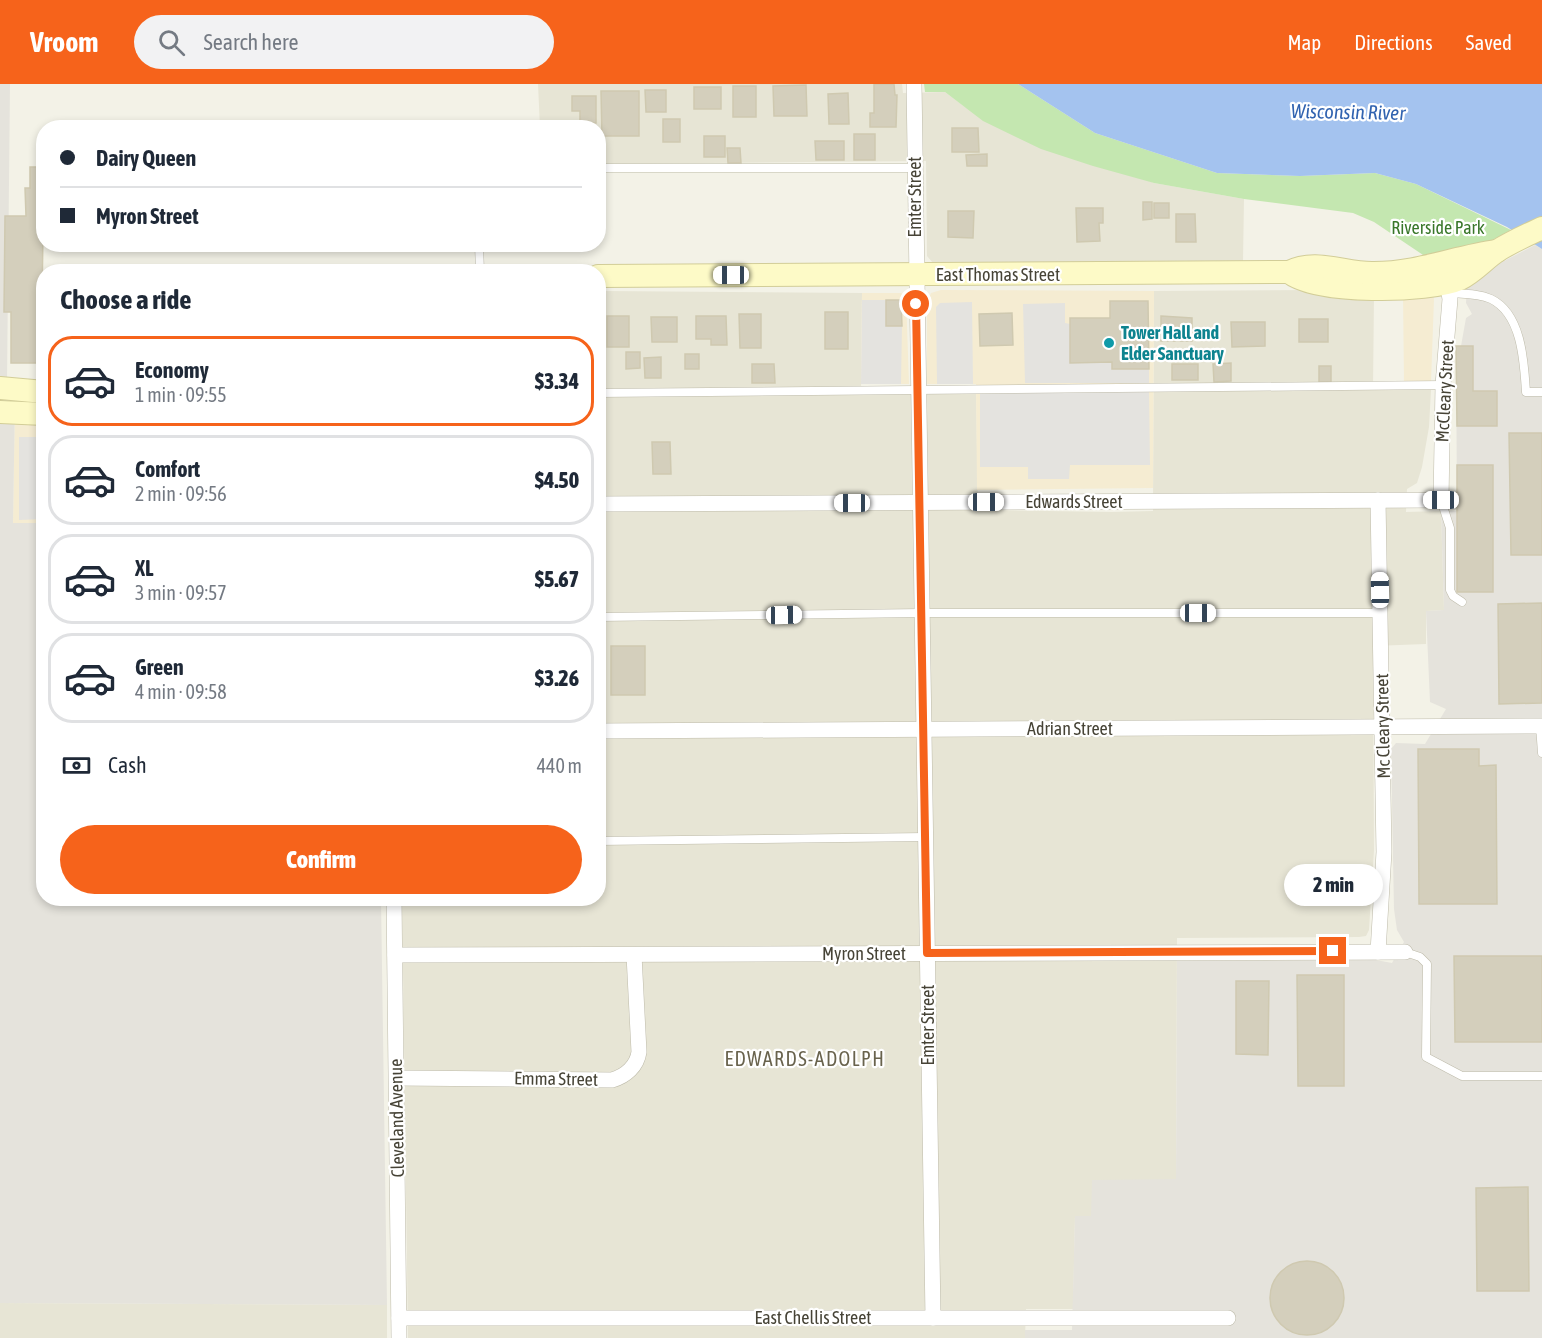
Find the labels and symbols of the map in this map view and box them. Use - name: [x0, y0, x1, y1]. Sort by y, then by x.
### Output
- water label: Wisconsin River: [1291, 99, 1406, 124]
- street label: Emter Street: [904, 156, 925, 238]
- park label: Riverside Park: [1391, 217, 1485, 238]
- street label: East Thomas Street: [936, 264, 1060, 285]
- car: [713, 266, 749, 284]
- route start: [902, 290, 929, 317]
- place label: Tower Hall and Elder Sanctuary: [1121, 322, 1225, 364]
- marker: Tower Hall and Elder Sanctuary: [1102, 336, 1116, 350]
- street label: McCleary Street: [1431, 339, 1458, 443]
- street label: Edwards Street: [1025, 491, 1123, 512]
- car: [1423, 491, 1459, 509]
- car: [968, 493, 1004, 511]
- car: [834, 494, 870, 512]
- car: [1371, 572, 1389, 608]
- car: [1180, 604, 1216, 622]
- car: [766, 606, 802, 624]
- street label: Mc Cleary Street: [1371, 673, 1394, 779]
- street label: Adrian Street: [1027, 718, 1113, 739]
- callout: 2 min: [1284, 864, 1382, 906]
- route end: [1319, 937, 1346, 964]
- street label: Myron Street: [822, 943, 906, 964]
- street label: Emter Street: [917, 984, 938, 1066]
- district label: EDWARDS-ADOLPH: [725, 1047, 885, 1070]
- street label: Cleveland Avenue: [385, 1058, 408, 1178]
- street label: Emma Street: [514, 1067, 598, 1090]
- street label: East Chellis Street: [754, 1307, 872, 1328]

